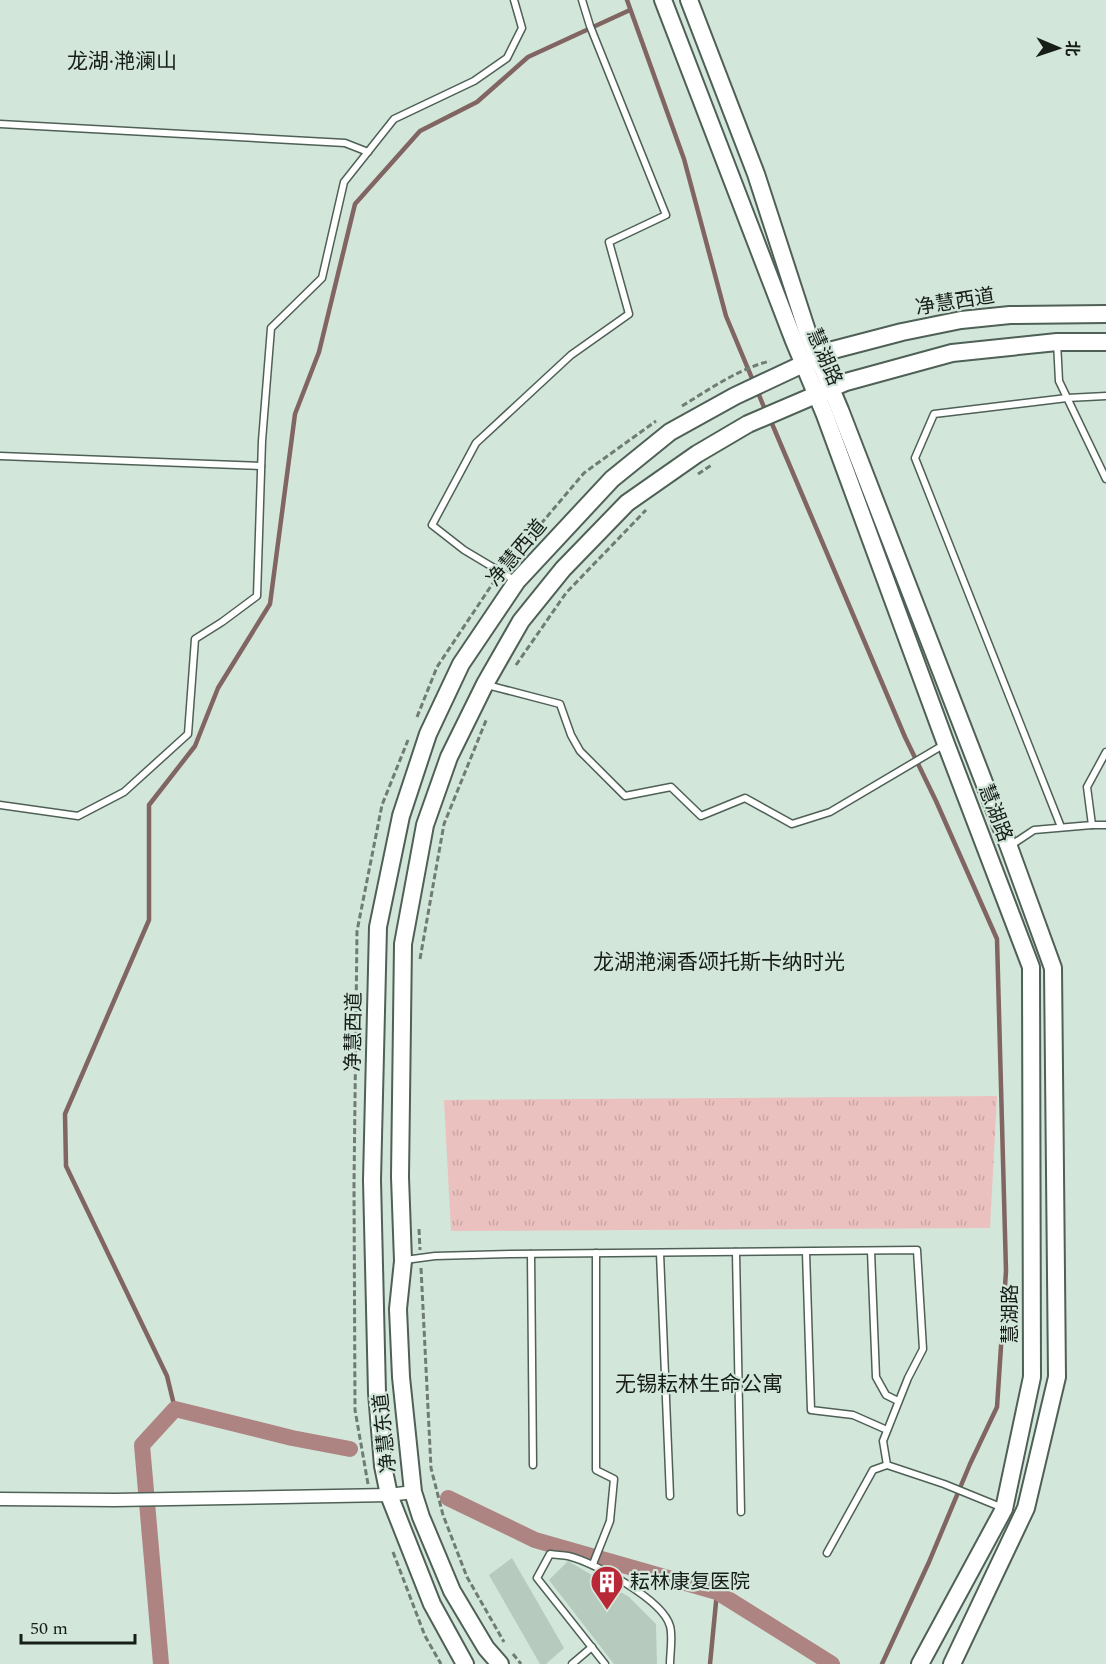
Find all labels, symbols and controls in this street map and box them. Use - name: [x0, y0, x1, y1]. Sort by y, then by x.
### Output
- north arrow: [1028, 18, 1088, 78]
- text: 北: [1060, 40, 1084, 57]
- district label: 龙湖·滟澜山: [67, 46, 177, 78]
- street label: 净慧西道: [913, 281, 997, 323]
- street label: 慧湖路: [798, 324, 850, 390]
- street label: 净慧西道: [480, 513, 554, 593]
- street label: 慧湖路: [970, 780, 1020, 846]
- district label: 龙湖滟澜香颂托斯卡纳时光: [593, 947, 845, 979]
- street label: 净慧西道: [338, 992, 370, 1072]
- street label: 慧湖路: [996, 1284, 1026, 1344]
- district label: 无锡耘林生命公寓: [615, 1369, 783, 1401]
- street label: 净慧东道: [366, 1392, 404, 1474]
- building icon: 耘林康复医院: [589, 1564, 625, 1611]
- place label: 耘林康复医院: [630, 1567, 750, 1597]
- scale bar: [21, 1607, 135, 1645]
- text: 50 m: [30, 1615, 68, 1642]

